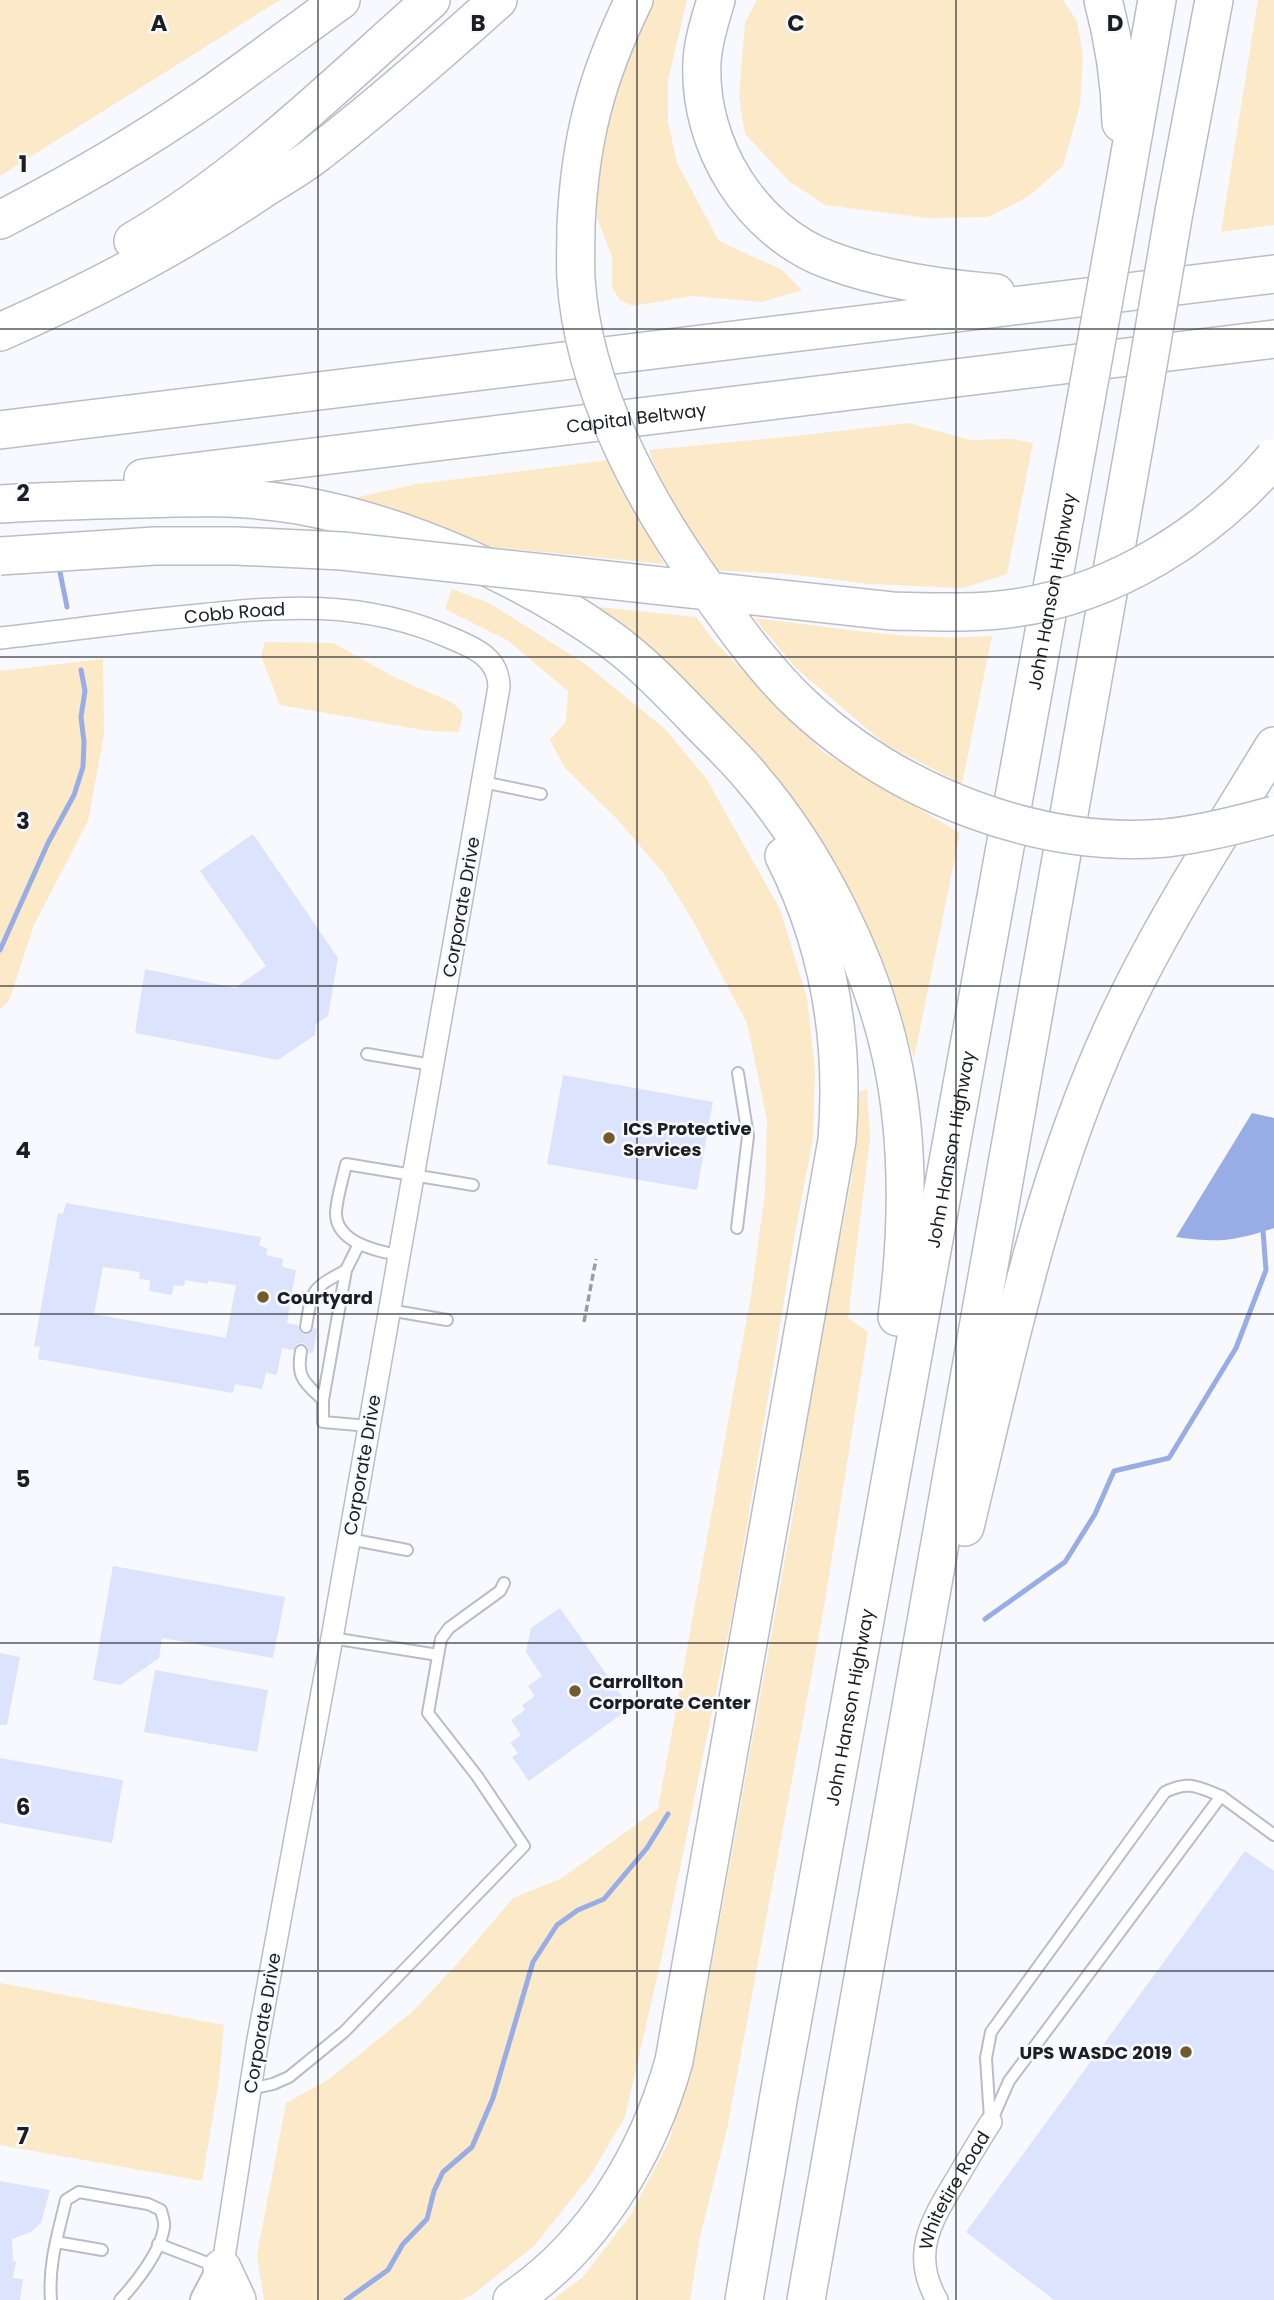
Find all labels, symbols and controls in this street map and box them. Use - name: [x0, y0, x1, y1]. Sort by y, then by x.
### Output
- text: A: [151, 7, 168, 39]
- text: B: [470, 7, 486, 39]
- text: C: [787, 7, 805, 39]
- text: D: [1107, 7, 1123, 39]
- text: 1: [19, 148, 27, 180]
- street label: Capital Beltway: [565, 396, 708, 438]
- text: 2: [16, 477, 30, 509]
- street label: John Hanson Highway: [1021, 491, 1081, 692]
- street label: Cobb Road: [183, 596, 286, 629]
- text: 3: [16, 805, 30, 837]
- street label: Corporate Drive: [436, 835, 486, 979]
- street label: John Hanson Highway: [920, 1049, 980, 1250]
- place label: ICS Protective Services: [623, 1116, 752, 1162]
- marker: ICS Protective Services: [601, 1130, 617, 1146]
- text: 4: [15, 1134, 31, 1166]
- place label: Courtyard: [277, 1285, 373, 1310]
- marker: Courtyard: [255, 1289, 271, 1305]
- street label: Corporate Drive: [337, 1393, 387, 1537]
- text: 5: [16, 1463, 30, 1495]
- street label: John Hanson Highway: [819, 1607, 879, 1808]
- place label: Carrollton Corporate Center: [589, 1669, 751, 1715]
- marker: Carrollton Corporate Center: [567, 1683, 583, 1699]
- text: 6: [16, 1791, 30, 1823]
- street label: Corporate Drive: [237, 1951, 287, 2095]
- place label: UPS WASDC 2019: [1019, 2040, 1172, 2065]
- marker: UPS WASDC 2019: [1178, 2044, 1194, 2060]
- text: 7: [17, 2120, 29, 2152]
- street label: Whitetire Road: [912, 2126, 995, 2252]

